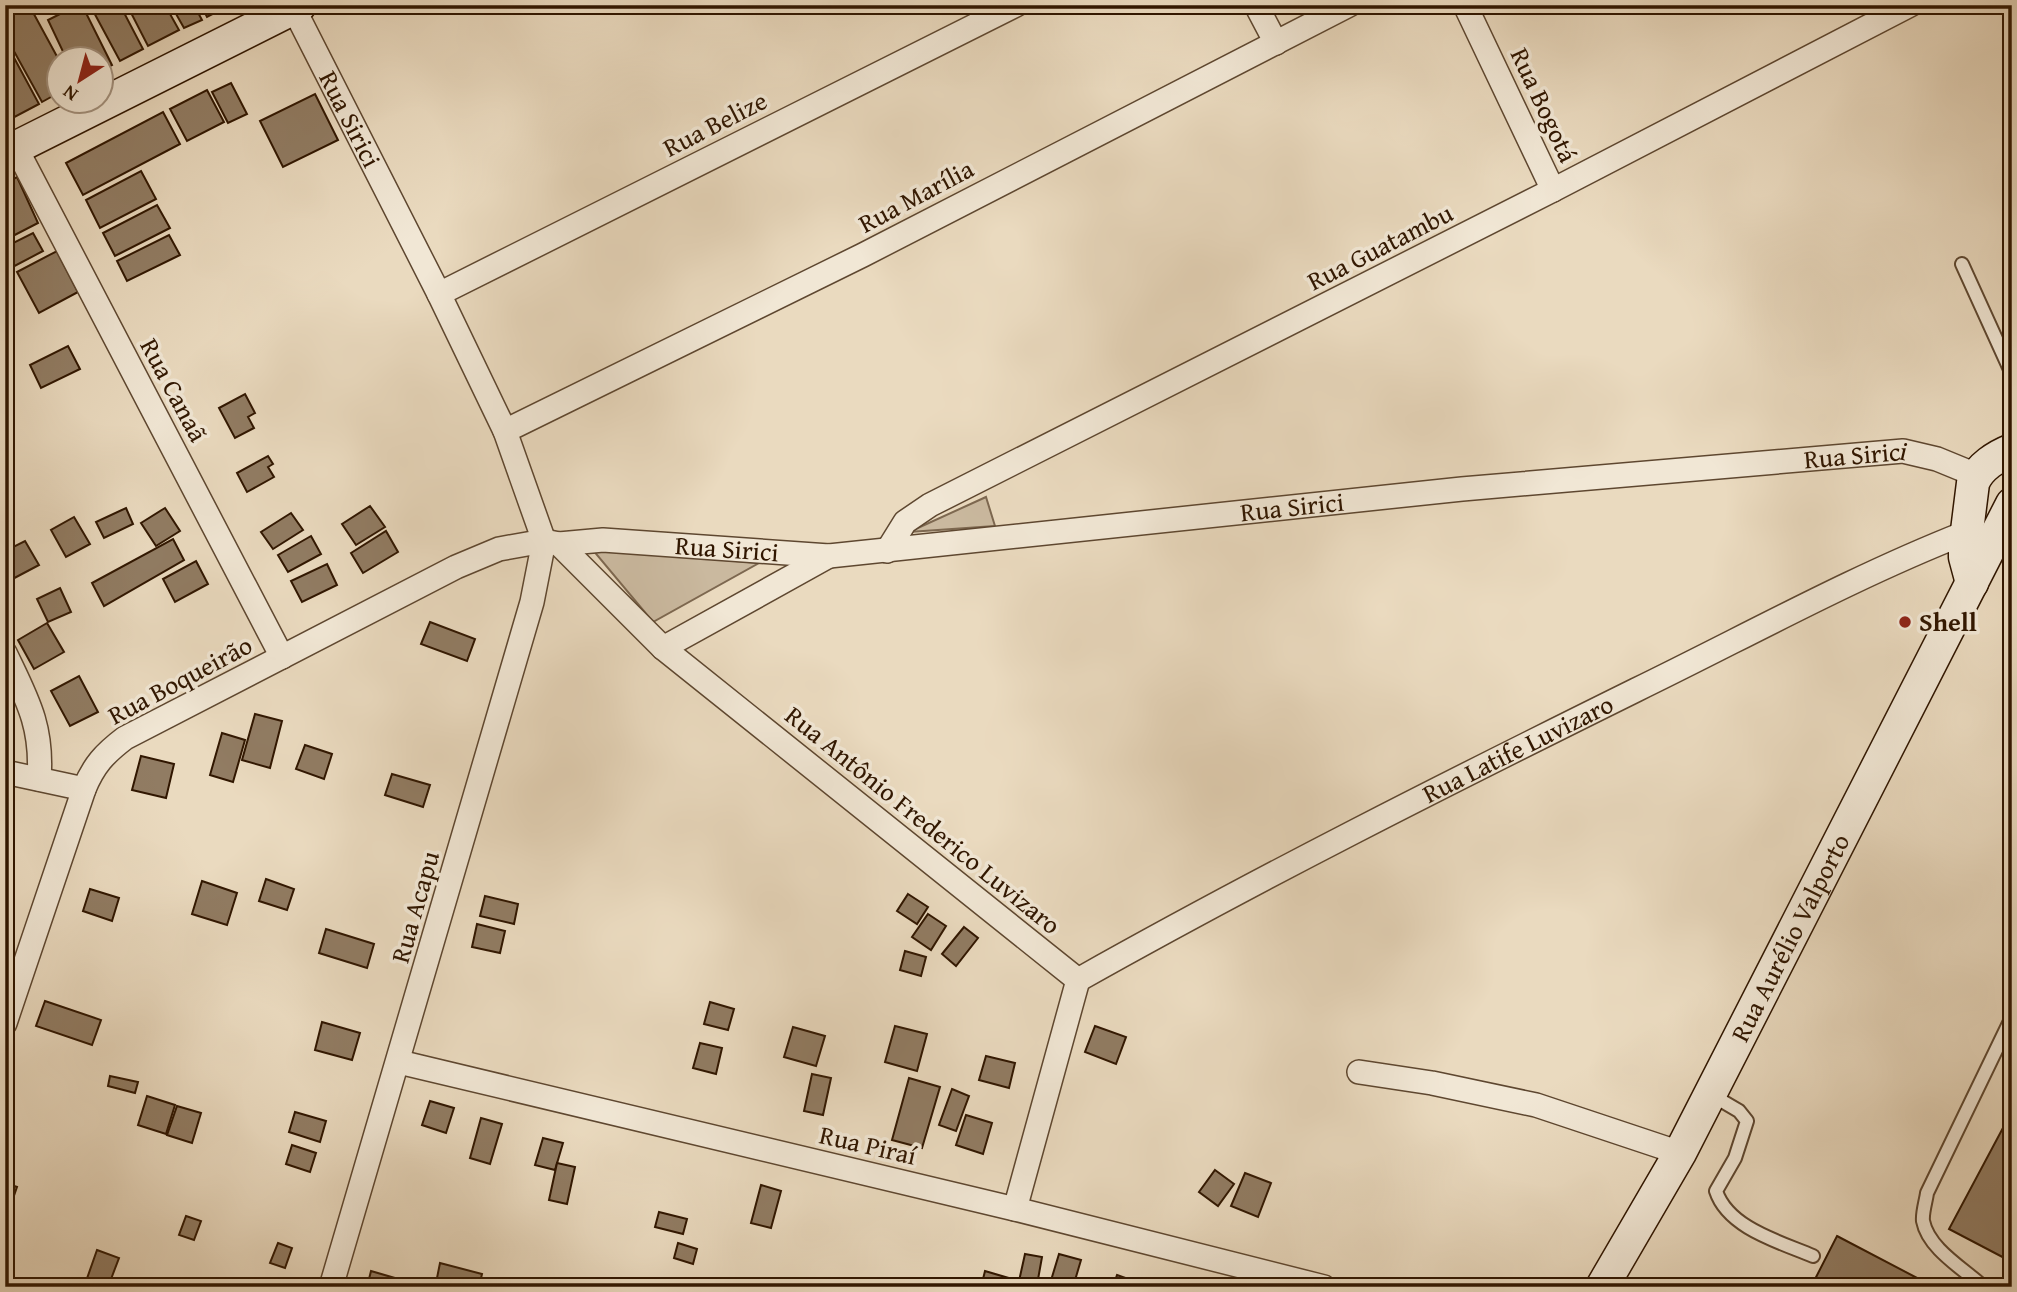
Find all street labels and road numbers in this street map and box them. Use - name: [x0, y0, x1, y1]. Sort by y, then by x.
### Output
- street label: Rua Bogotá: [1501, 41, 1588, 169]
- street label: Rua Sirici: [310, 64, 391, 174]
- street label: Rua Belize: [656, 81, 774, 166]
- street label: Rua Marília: [851, 149, 981, 242]
- street label: Rua Guatambu: [1300, 193, 1459, 300]
- street label: Rua Canaã: [131, 331, 218, 449]
- street label: Rua Sirici: [1802, 431, 1912, 478]
- street label: Rua Sirici: [1238, 482, 1346, 531]
- street label: Rua Sirici: [674, 525, 780, 571]
- street label: Rua Boqueirão: [101, 625, 259, 734]
- street label: Rua Latife Luvizaro: [1415, 684, 1620, 813]
- street label: Rua Antônio Frederico Luvizaro: [777, 696, 1070, 943]
- street label: Rua Aurélio Valporto: [1720, 827, 1859, 1048]
- street label: Rua Acapu: [380, 846, 449, 967]
- street label: Rua Piraí: [816, 1114, 921, 1175]

